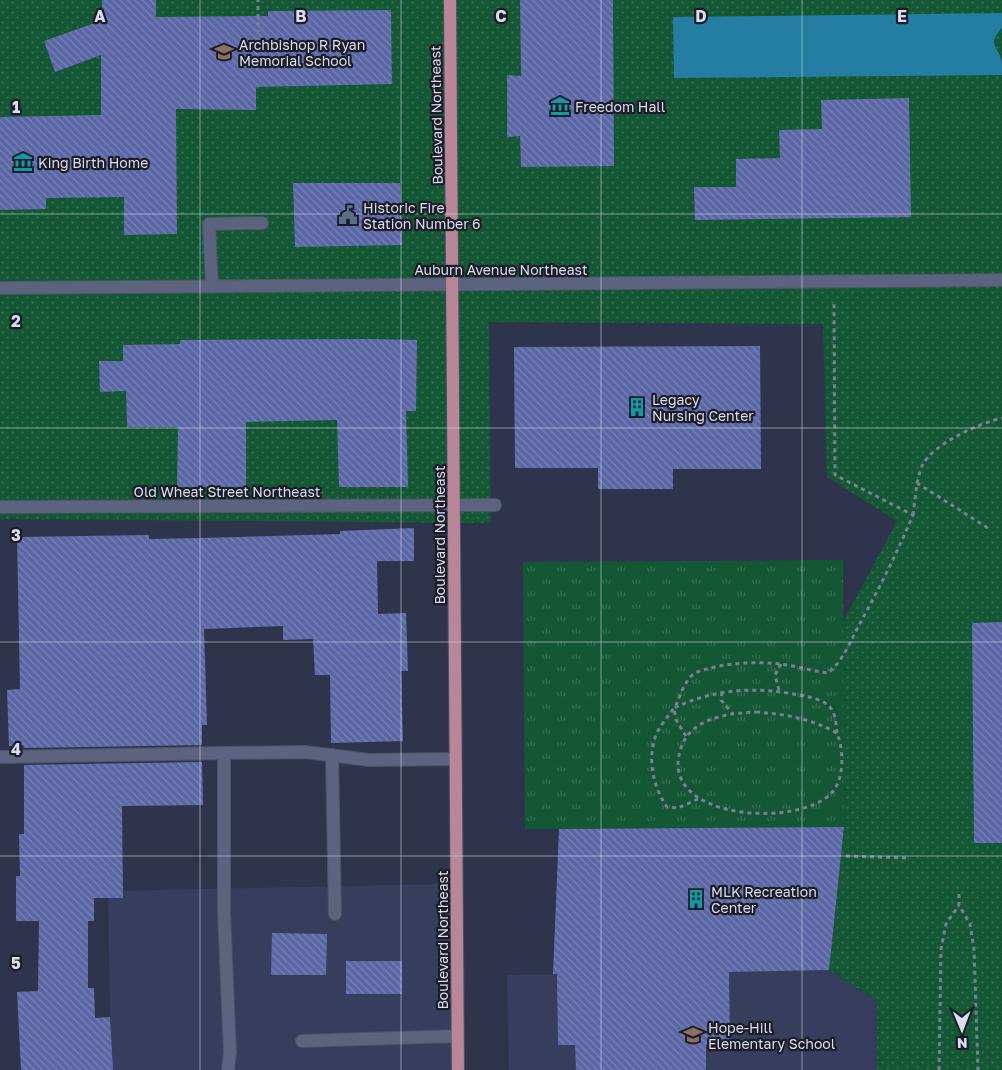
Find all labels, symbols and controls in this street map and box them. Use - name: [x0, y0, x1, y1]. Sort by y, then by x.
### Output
- text: A: [94, 6, 106, 26]
- text: B: [295, 6, 307, 26]
- text: C: [495, 6, 507, 26]
- text: D: [695, 6, 707, 26]
- text: E: [897, 6, 907, 26]
- place label: Archbishop R Ryan Memorial School: [239, 36, 365, 69]
- school or university icon: Archbishop R Ryan Memorial School: [213, 41, 235, 63]
- street label: Boulevard Northeast: [426, 45, 446, 185]
- museum icon: Freedom Hall: [549, 95, 571, 117]
- text: 1: [12, 97, 20, 117]
- place label: Freedom Hall: [575, 98, 665, 115]
- museum icon: King Birth Home: [12, 151, 34, 173]
- place label: King Birth Home: [38, 154, 148, 171]
- place label: Historic Fire Station Number 6: [363, 199, 481, 232]
- public building icon: Historic Fire Station Number 6: [337, 204, 359, 226]
- street label: Auburn Avenue Northeast: [414, 261, 588, 278]
- text: 2: [11, 311, 21, 331]
- place label: Legacy Nursing Center: [652, 391, 754, 424]
- building icon: Legacy Nursing Center: [626, 396, 648, 418]
- street label: Boulevard Northeast: [431, 465, 448, 605]
- street label: Old Wheat Street Northeast: [134, 483, 320, 500]
- text: 3: [11, 525, 21, 545]
- text: 4: [11, 739, 21, 759]
- street label: Boulevard Northeast: [434, 870, 451, 1010]
- place label: MLK Recreation Center: [711, 883, 817, 916]
- building icon: MLK Recreation Center: [685, 888, 707, 910]
- text: 5: [11, 953, 21, 973]
- north arrow: [937, 1005, 987, 1055]
- place label: Hope-Hill Elementary School: [708, 1019, 835, 1052]
- school or university icon: Hope-Hill Elementary School: [682, 1024, 704, 1046]
- text: N: [957, 1035, 968, 1052]

